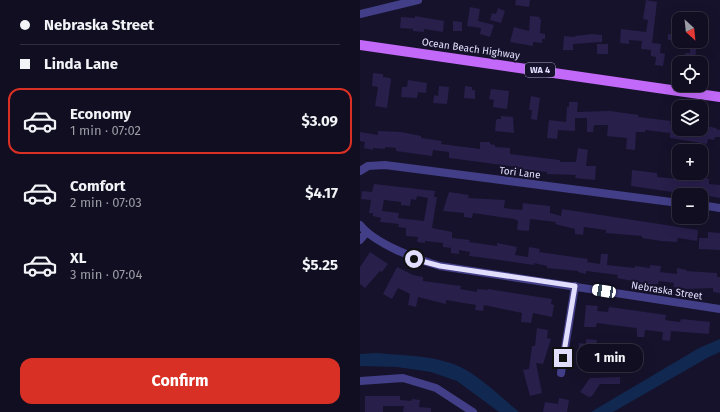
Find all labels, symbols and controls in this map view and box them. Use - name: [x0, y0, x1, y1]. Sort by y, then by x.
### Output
- north arrow: [672, 12, 708, 48]
- map controls: [672, 12, 708, 224]
- text: Nebraska Street: [44, 16, 154, 34]
- street label: Ocean Beach Highway: [421, 36, 521, 62]
- text: Linda Lane: [44, 55, 118, 73]
- button: locate: [672, 56, 708, 92]
- road number: WA 4: [525, 63, 555, 77]
- button: layers: [672, 100, 708, 136]
- icon: car: [22, 103, 58, 139]
- text: Economy: [70, 105, 131, 123]
- text: $3.09: [302, 112, 338, 130]
- text: 1 min · 07:02: [70, 123, 141, 138]
- button: +: [672, 144, 708, 180]
- street label: Tori Lane: [499, 165, 541, 181]
- icon: car: [22, 175, 58, 211]
- text: Comfort: [70, 177, 126, 195]
- text: $4.17: [305, 184, 338, 202]
- button: −: [672, 188, 708, 224]
- text: 2 min · 07:03: [70, 195, 142, 210]
- icon: car: [22, 247, 58, 283]
- text: XL: [70, 249, 86, 267]
- route start: [405, 250, 423, 268]
- text: $5.25: [302, 256, 338, 274]
- text: 3 min · 07:04: [70, 267, 142, 282]
- street label: Nebraska Street: [630, 279, 704, 303]
- car: [591, 283, 617, 299]
- callout: 1 min: [577, 344, 643, 372]
- route end: [554, 349, 572, 367]
- text: 1 min: [594, 350, 626, 365]
- button: Confirm: [20, 358, 340, 404]

